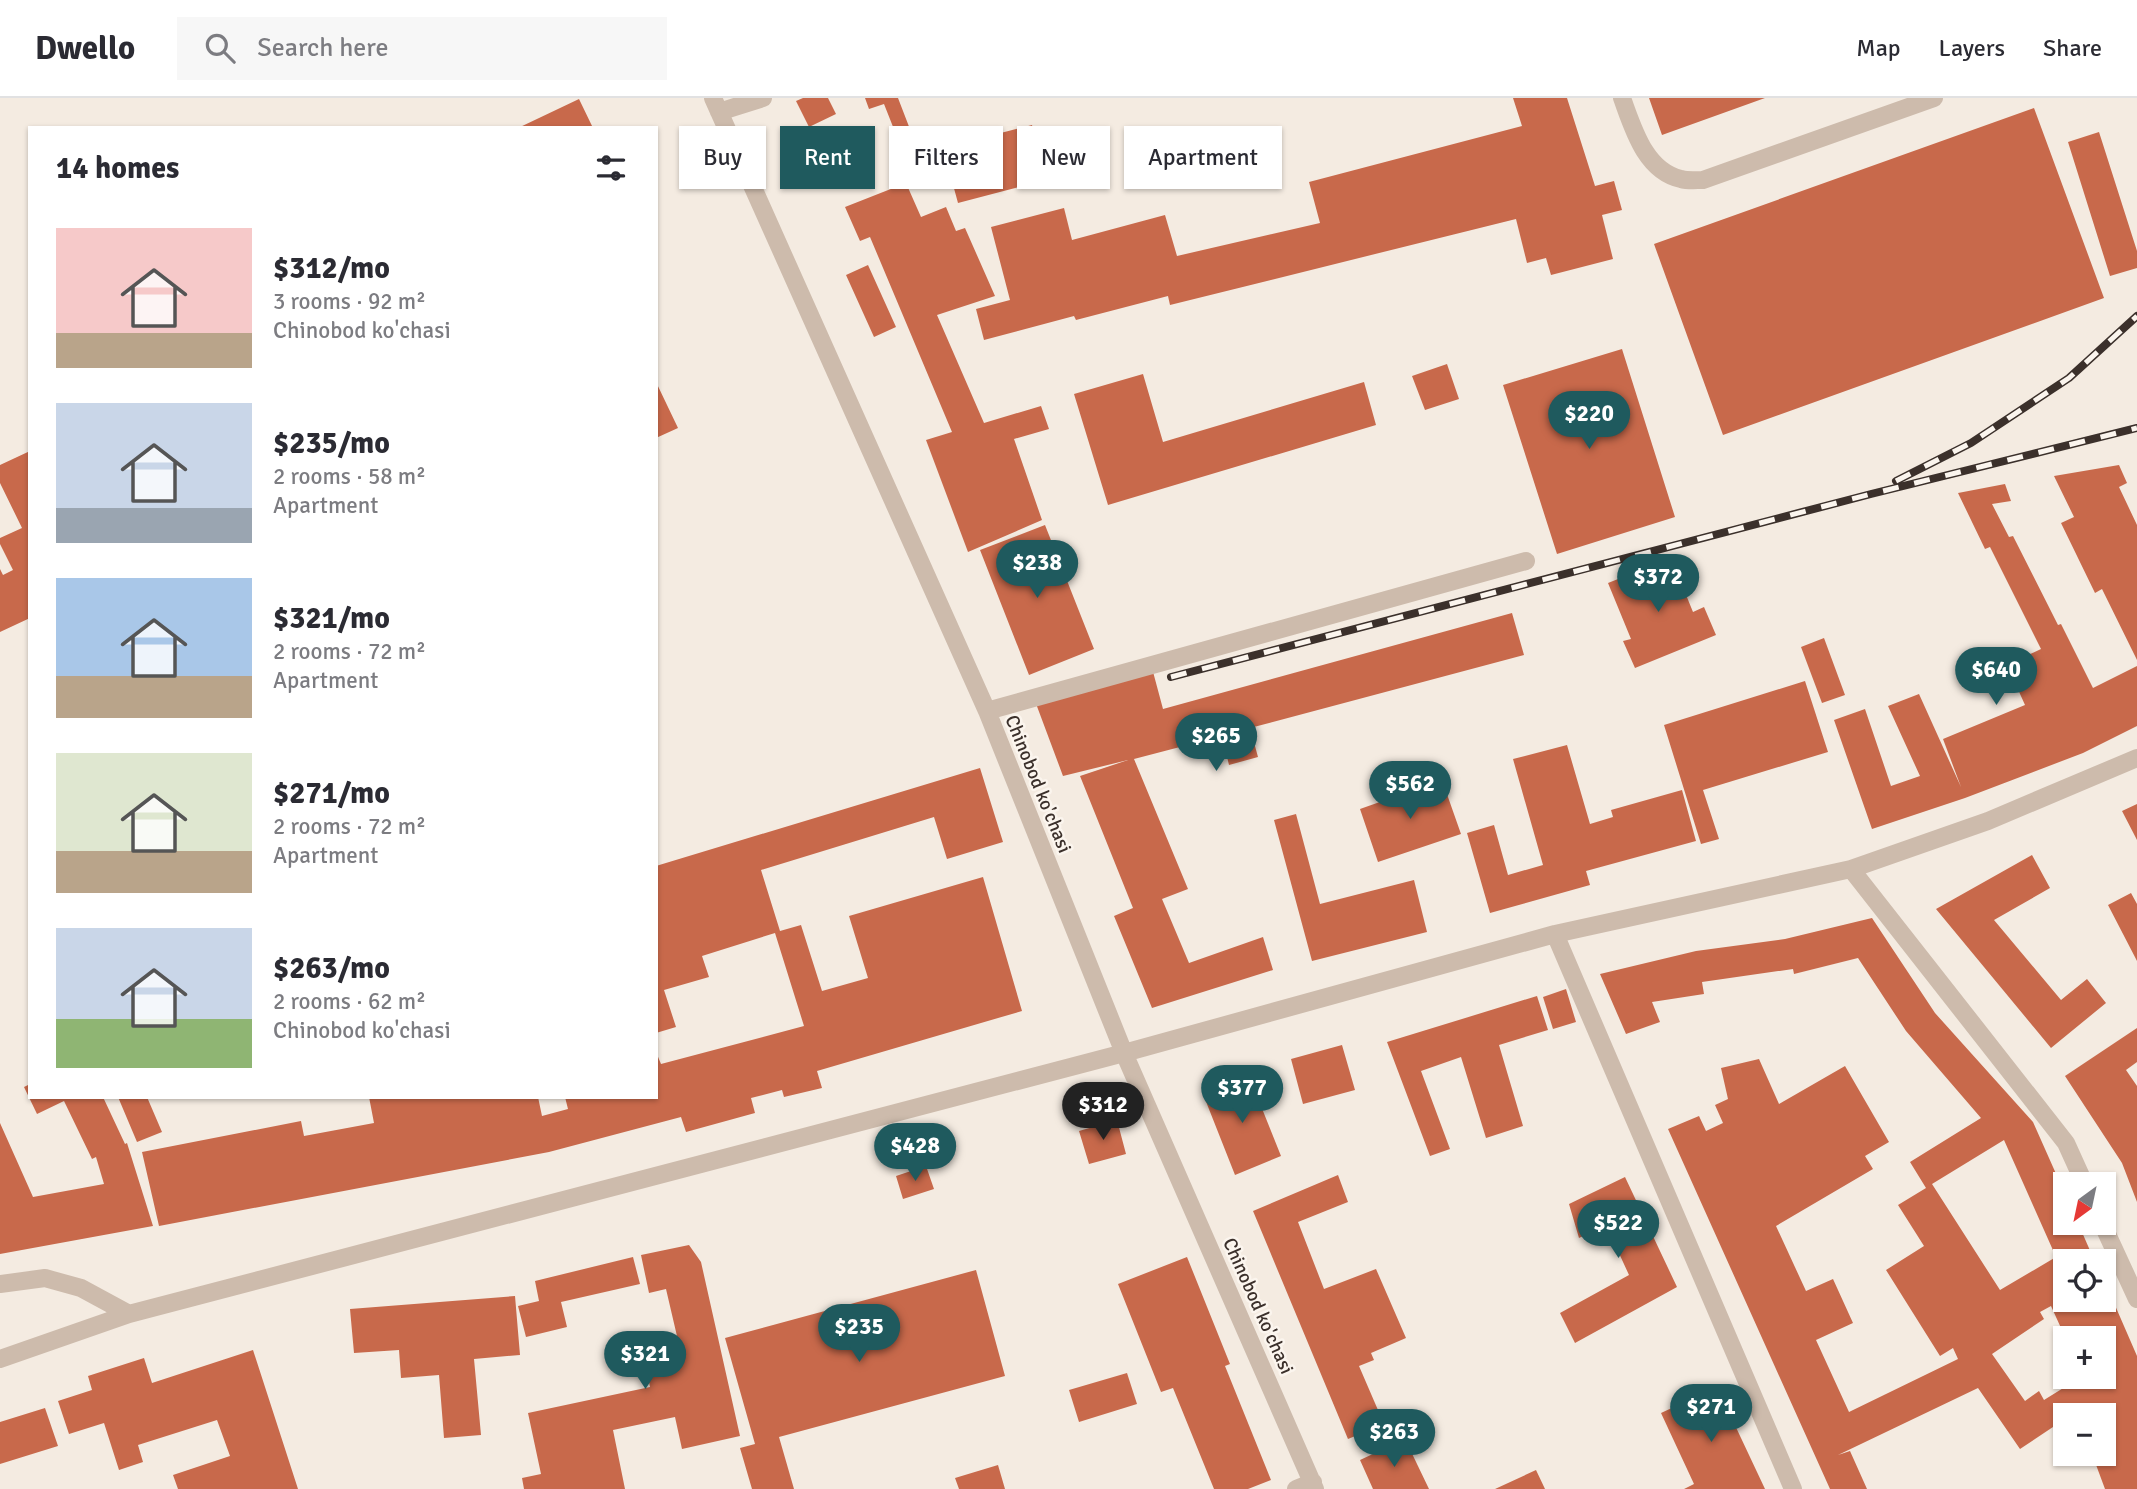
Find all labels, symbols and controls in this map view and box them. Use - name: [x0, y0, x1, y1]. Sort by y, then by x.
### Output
- search box: [177, 17, 667, 80]
- text: Dwello: [35, 28, 135, 69]
- icon: search: [201, 29, 239, 67]
- text: Search here: [257, 32, 388, 64]
- text: Map: [1856, 33, 1901, 63]
- text: Layers: [1939, 33, 2005, 63]
- text: Share: [2043, 33, 2102, 63]
- chip: Buy: [679, 126, 766, 189]
- chip: Rent: [780, 126, 875, 189]
- chip: Filters: [889, 126, 1003, 189]
- chip: New: [1017, 126, 1110, 189]
- chip: Apartment: [1124, 126, 1282, 189]
- icon: filters: [592, 149, 630, 187]
- text: 14 homes: [56, 150, 179, 187]
- text: $312/mo: [273, 250, 390, 287]
- icon: home: [112, 256, 196, 340]
- text: 3 rooms · 92 m²: [273, 287, 426, 316]
- text: Chinobod ko'chasi: [273, 316, 451, 345]
- pin: $220: [1548, 392, 1630, 451]
- text: $220: [1564, 399, 1614, 428]
- text: $235/mo: [273, 425, 390, 462]
- icon: home: [112, 431, 196, 515]
- text: 2 rooms · 58 m²: [273, 462, 426, 491]
- text: Apartment: [273, 491, 378, 520]
- pin: $238: [996, 540, 1078, 600]
- text: $238: [1012, 548, 1062, 577]
- pin: $372: [1617, 554, 1699, 614]
- text: $372: [1633, 562, 1683, 591]
- text: $321/mo: [273, 600, 390, 637]
- icon: home: [112, 606, 196, 690]
- text: 2 rooms · 72 m²: [273, 637, 426, 666]
- pin: $640: [1955, 648, 2037, 707]
- text: $640: [1971, 655, 2021, 684]
- text: Apartment: [273, 666, 378, 695]
- street label: Chinobod ko'chasi: [999, 711, 1077, 857]
- pin: $265: [1175, 714, 1257, 773]
- text: $265: [1191, 721, 1241, 750]
- pin: $562: [1369, 762, 1451, 821]
- text: $562: [1385, 769, 1435, 798]
- text: $271/mo: [273, 775, 390, 812]
- icon: home: [112, 781, 196, 865]
- text: 2 rooms · 72 m²: [273, 812, 426, 841]
- text: Apartment: [273, 841, 378, 870]
- text: $263/mo: [273, 950, 390, 987]
- icon: home: [112, 956, 196, 1040]
- text: 2 rooms · 62 m²: [273, 987, 426, 1016]
- text: Chinobod ko'chasi: [273, 1016, 451, 1045]
- pin: $377: [1201, 1066, 1283, 1125]
- text: $377: [1217, 1073, 1267, 1102]
- pin: $312: [1062, 1082, 1144, 1142]
- text: $312: [1078, 1090, 1128, 1119]
- pin: $428: [874, 1124, 956, 1183]
- text: $428: [890, 1131, 940, 1160]
- north arrow: [2053, 1172, 2116, 1236]
- map controls: [2053, 1172, 2116, 1466]
- pin: $522: [1577, 1200, 1659, 1260]
- text: $522: [1593, 1208, 1643, 1237]
- street label: Chinobod ko'chasi: [1217, 1234, 1299, 1378]
- button: locate: [2053, 1249, 2116, 1312]
- pin: $235: [818, 1304, 900, 1364]
- text: $235: [834, 1312, 884, 1341]
- button: +: [2053, 1326, 2116, 1389]
- pin: $321: [604, 1332, 686, 1391]
- text: $321: [620, 1339, 670, 1368]
- pin: $271: [1670, 1384, 1752, 1444]
- text: $271: [1686, 1392, 1736, 1421]
- button: −: [2053, 1403, 2116, 1466]
- pin: $263: [1353, 1410, 1435, 1469]
- text: $263: [1369, 1417, 1419, 1446]

